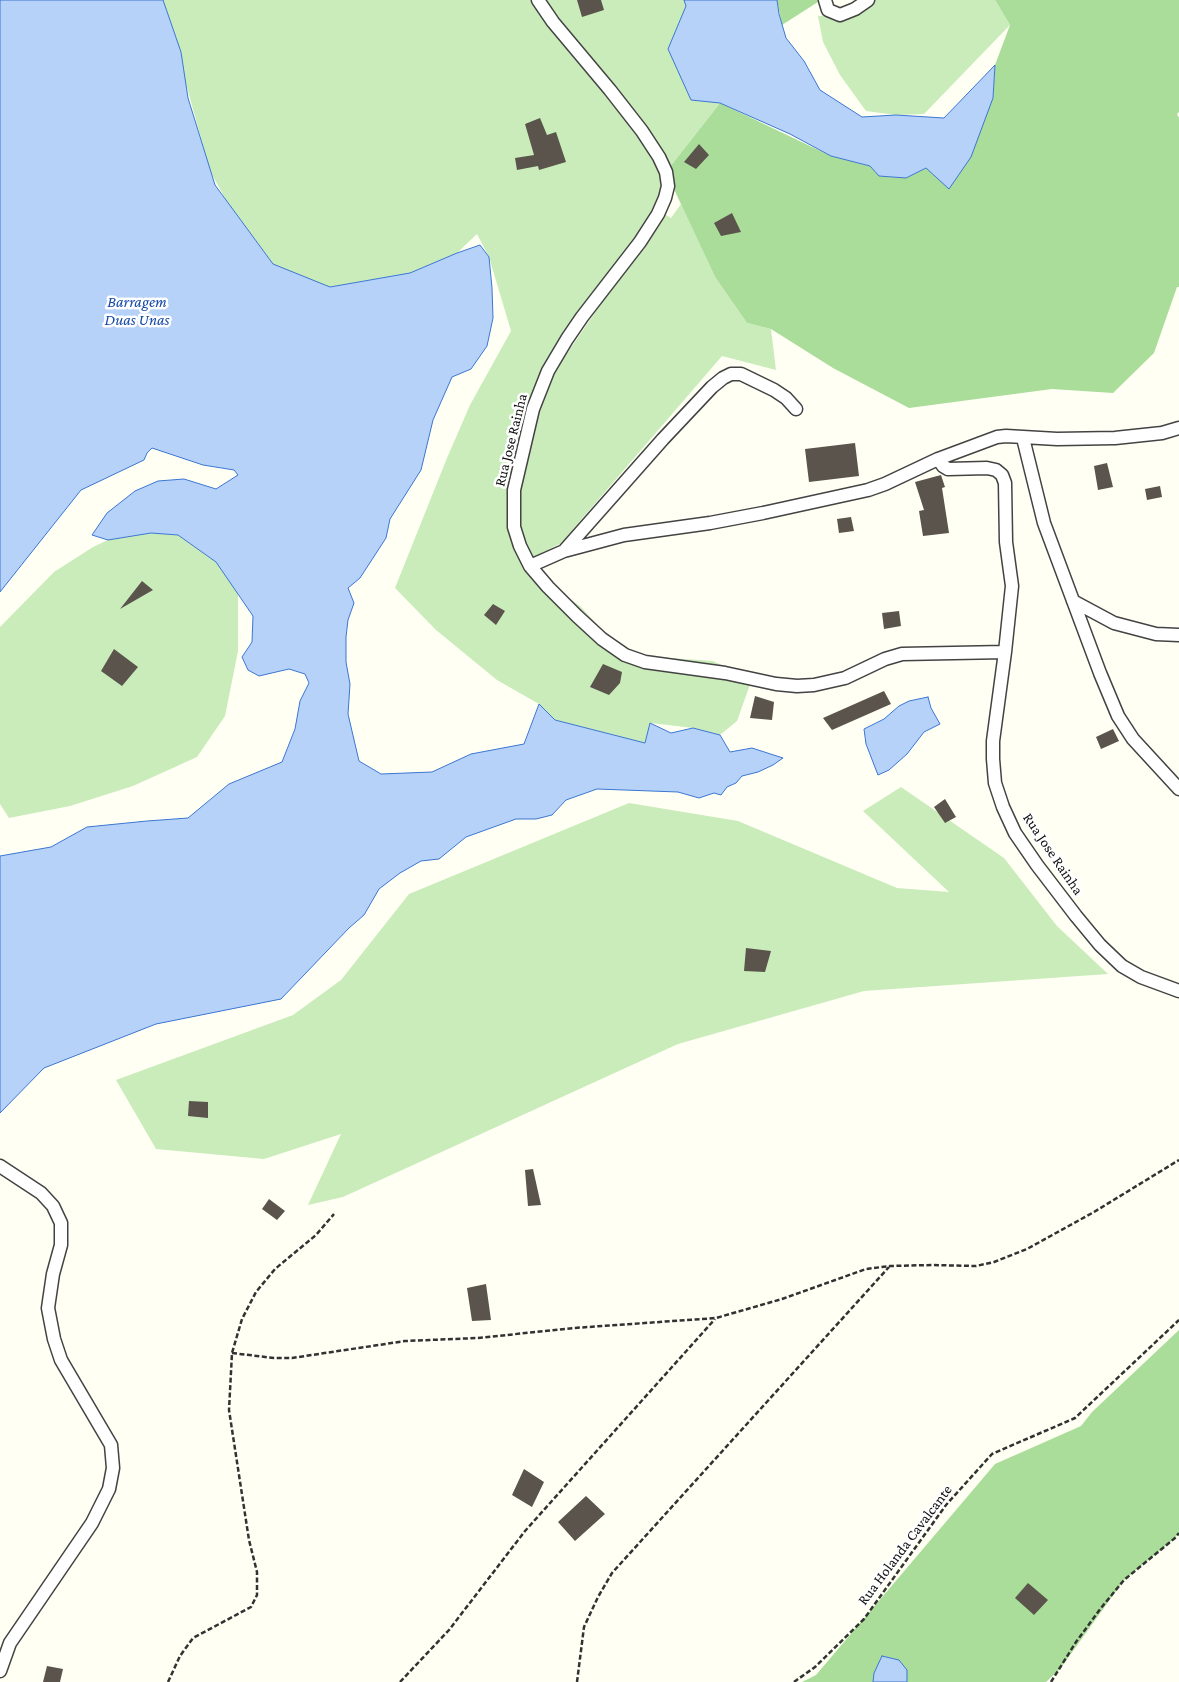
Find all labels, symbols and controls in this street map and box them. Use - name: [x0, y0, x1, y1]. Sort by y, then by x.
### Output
- water label: Barragem Duas Unas: [104, 292, 170, 330]
- street label: Rua Jose Rainha: [491, 392, 531, 488]
- street label: Rua Jose Rainha: [1019, 810, 1087, 898]
- street label: Rua Holanda Cavalcante: [854, 1481, 956, 1609]

